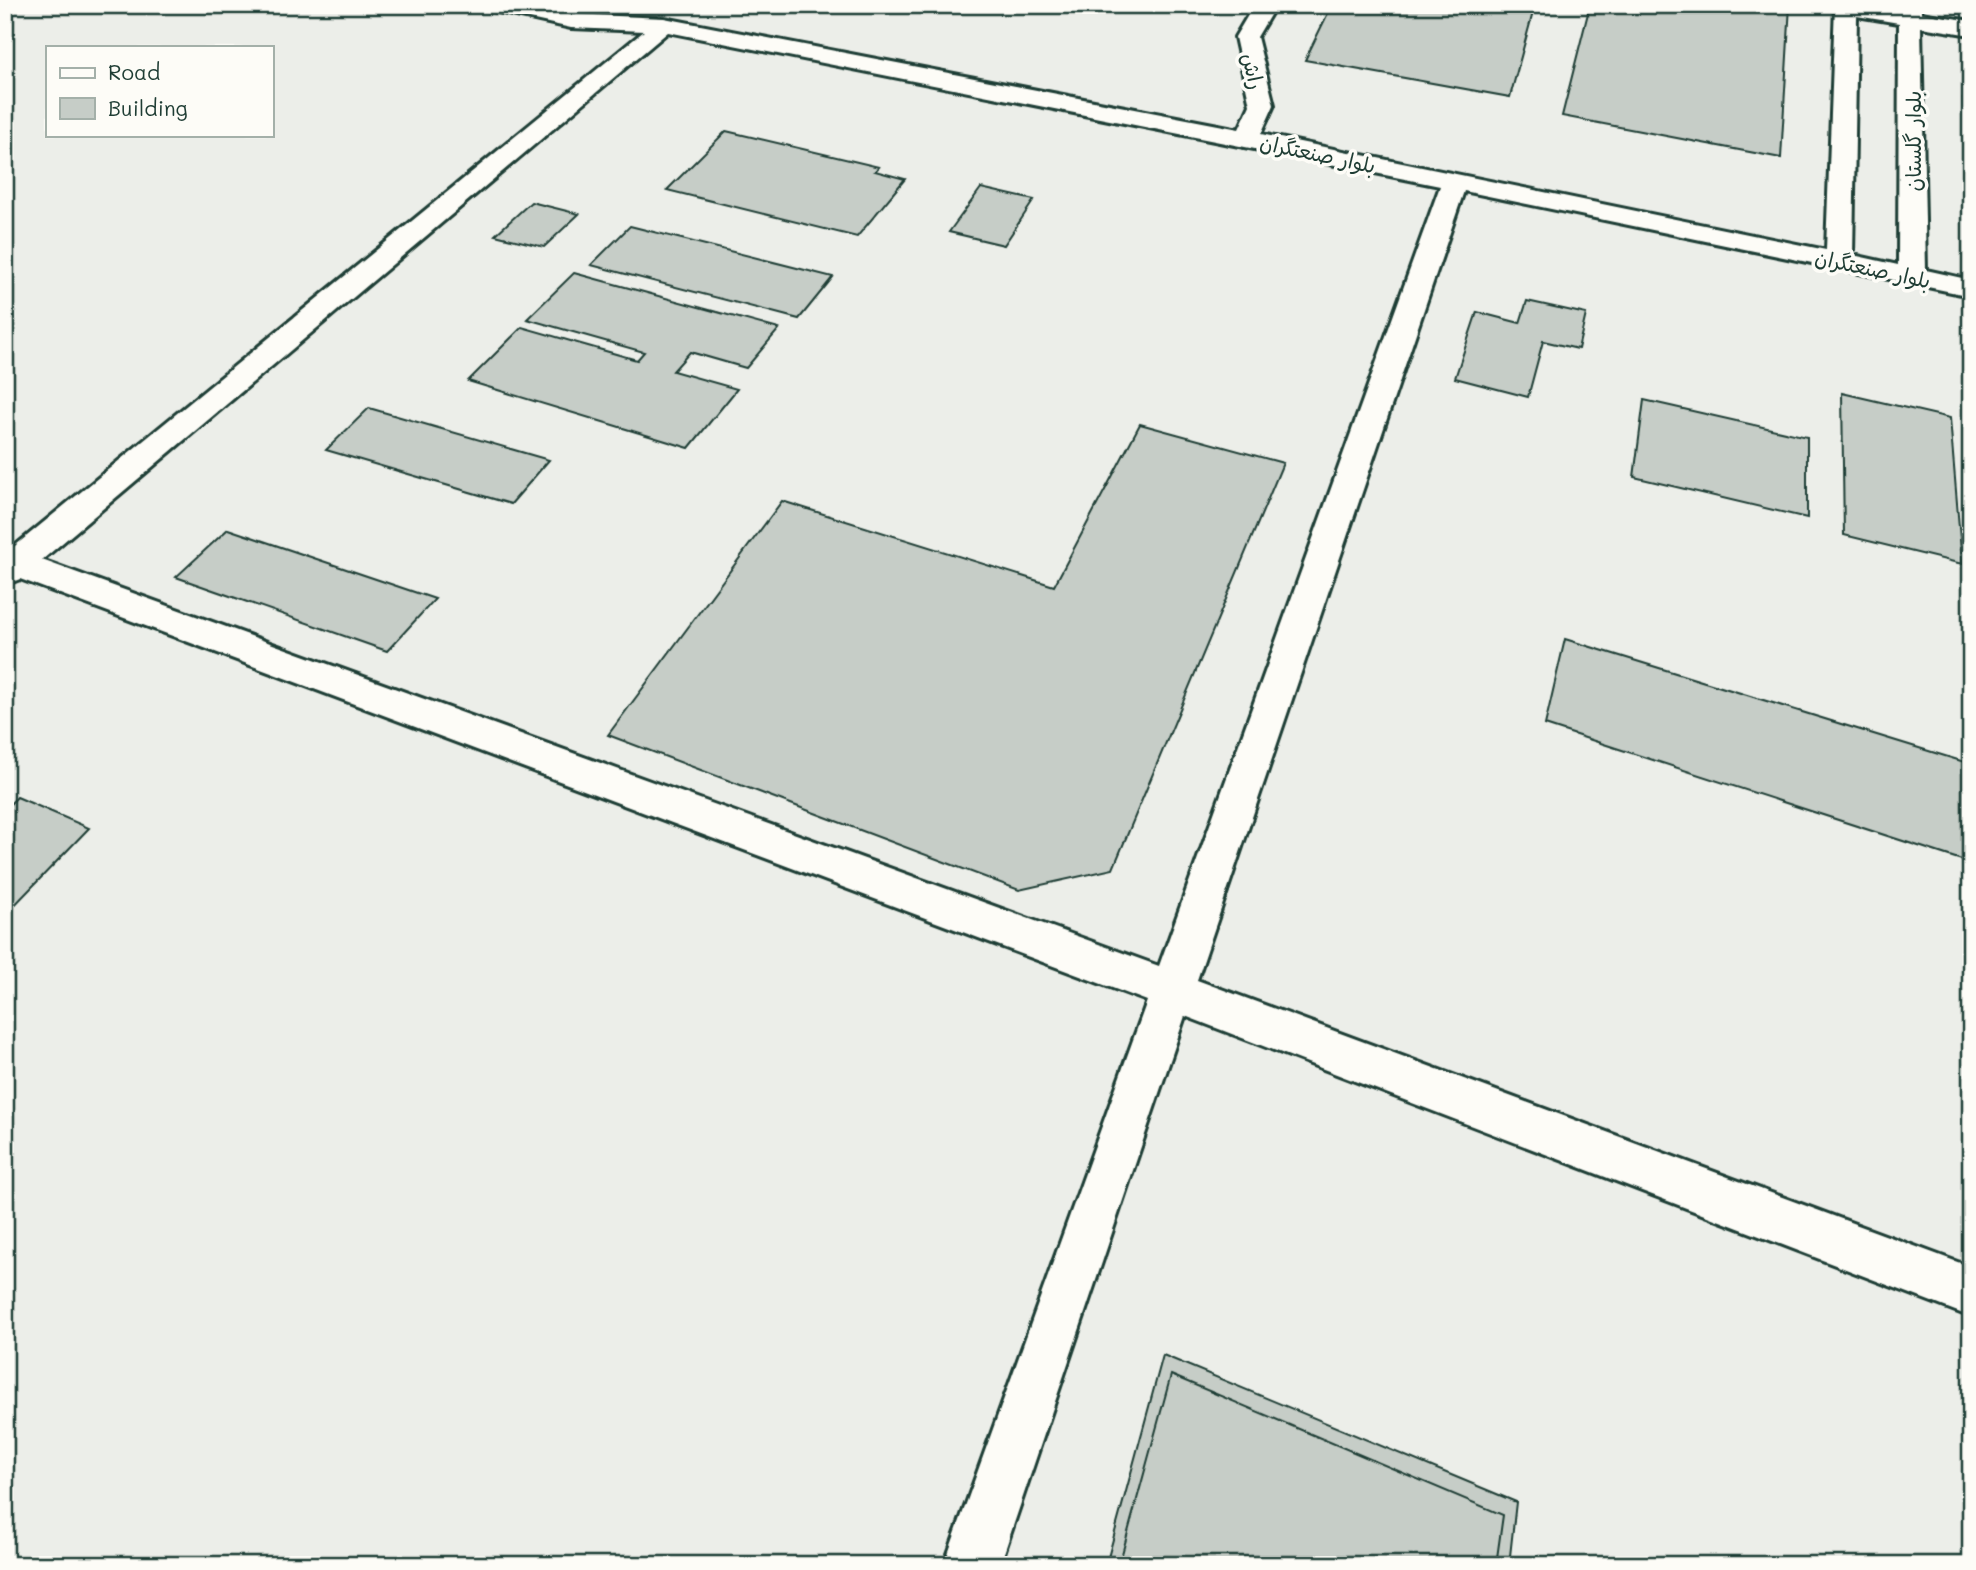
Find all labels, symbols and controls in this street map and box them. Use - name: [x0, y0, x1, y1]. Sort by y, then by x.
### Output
- legend: [46, 46, 273, 136]
- street label: راش: [1237, 50, 1271, 92]
- text: Road: [108, 58, 160, 85]
- street label: بلوار گلستان: [1899, 91, 1927, 191]
- text: Building: [108, 94, 188, 121]
- street label: بلوار صنعتگران: [1257, 128, 1378, 179]
- street label: بلوار صنعتگران: [1812, 243, 1933, 294]

